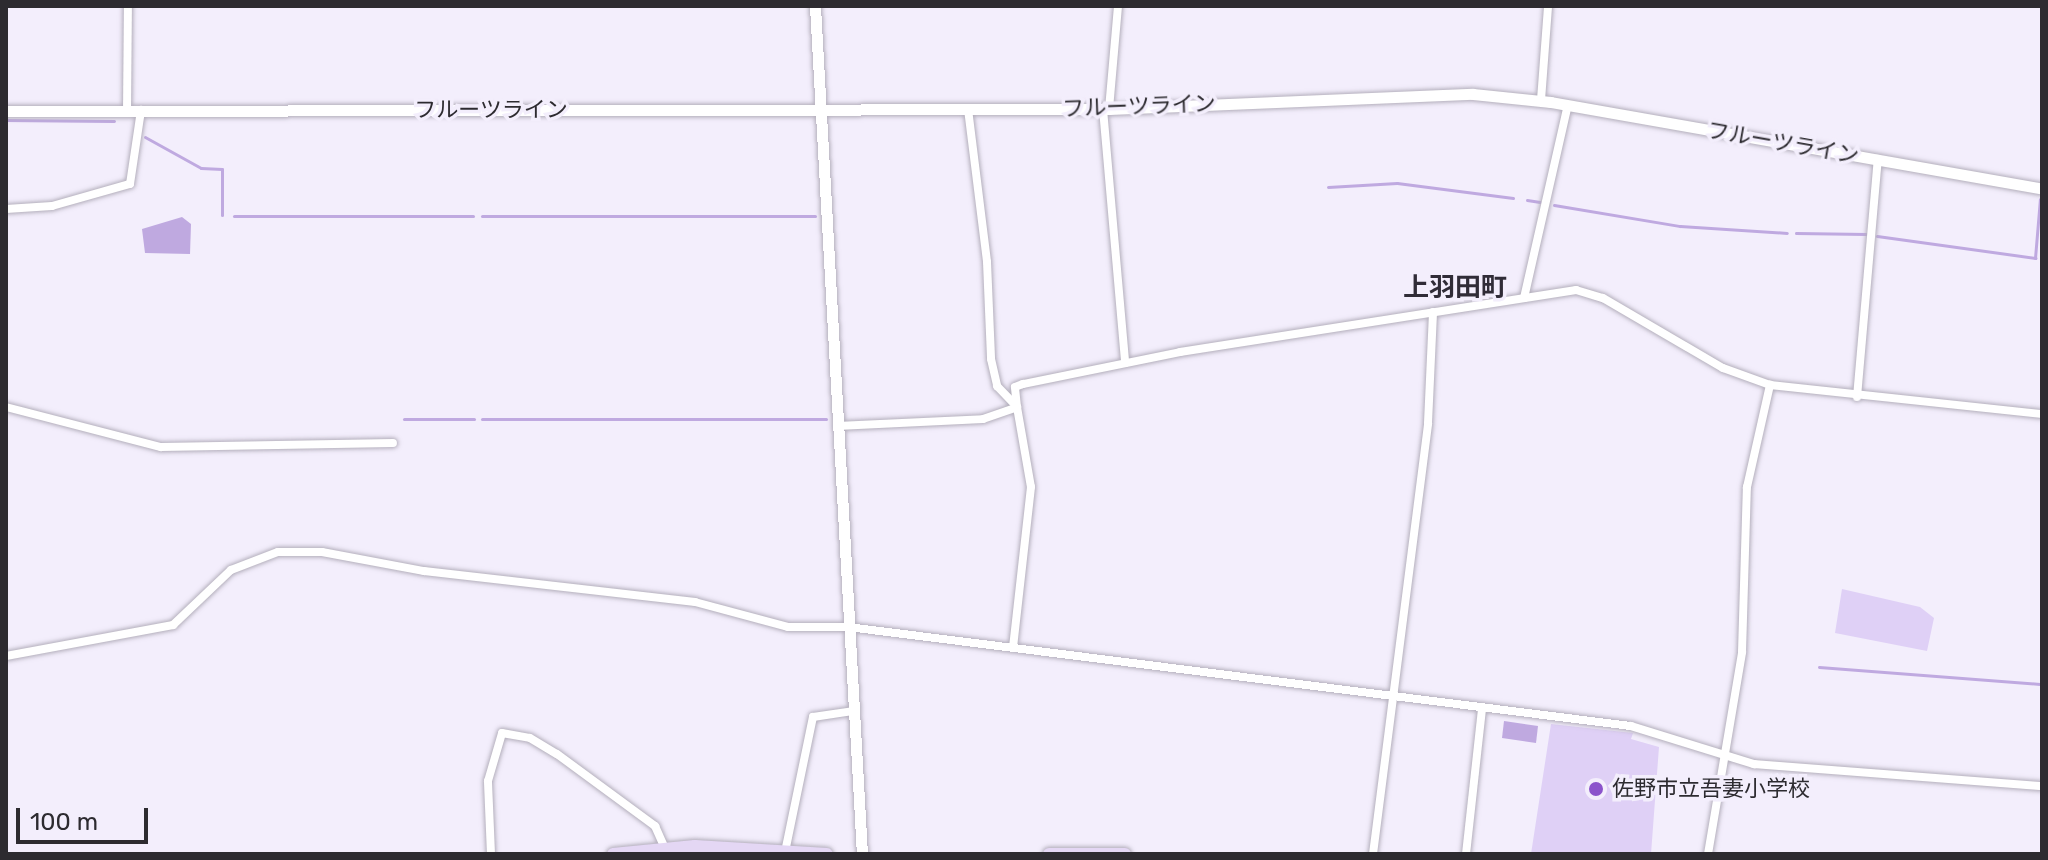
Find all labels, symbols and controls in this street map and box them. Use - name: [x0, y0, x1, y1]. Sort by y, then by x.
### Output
- street label: フルーツライン: [1062, 90, 1216, 122]
- street label: フルーツライン: [414, 97, 568, 123]
- street label: フルーツライン: [1705, 117, 1861, 169]
- district label: 上羽田町: [1403, 272, 1507, 304]
- place label: 佐野市立吾妻小学校: [1612, 776, 1810, 802]
- marker: 佐野市立吾妻小学校: [1587, 780, 1605, 798]
- scale bar: [20, 792, 152, 842]
- text: 100 m: [30, 808, 98, 836]

